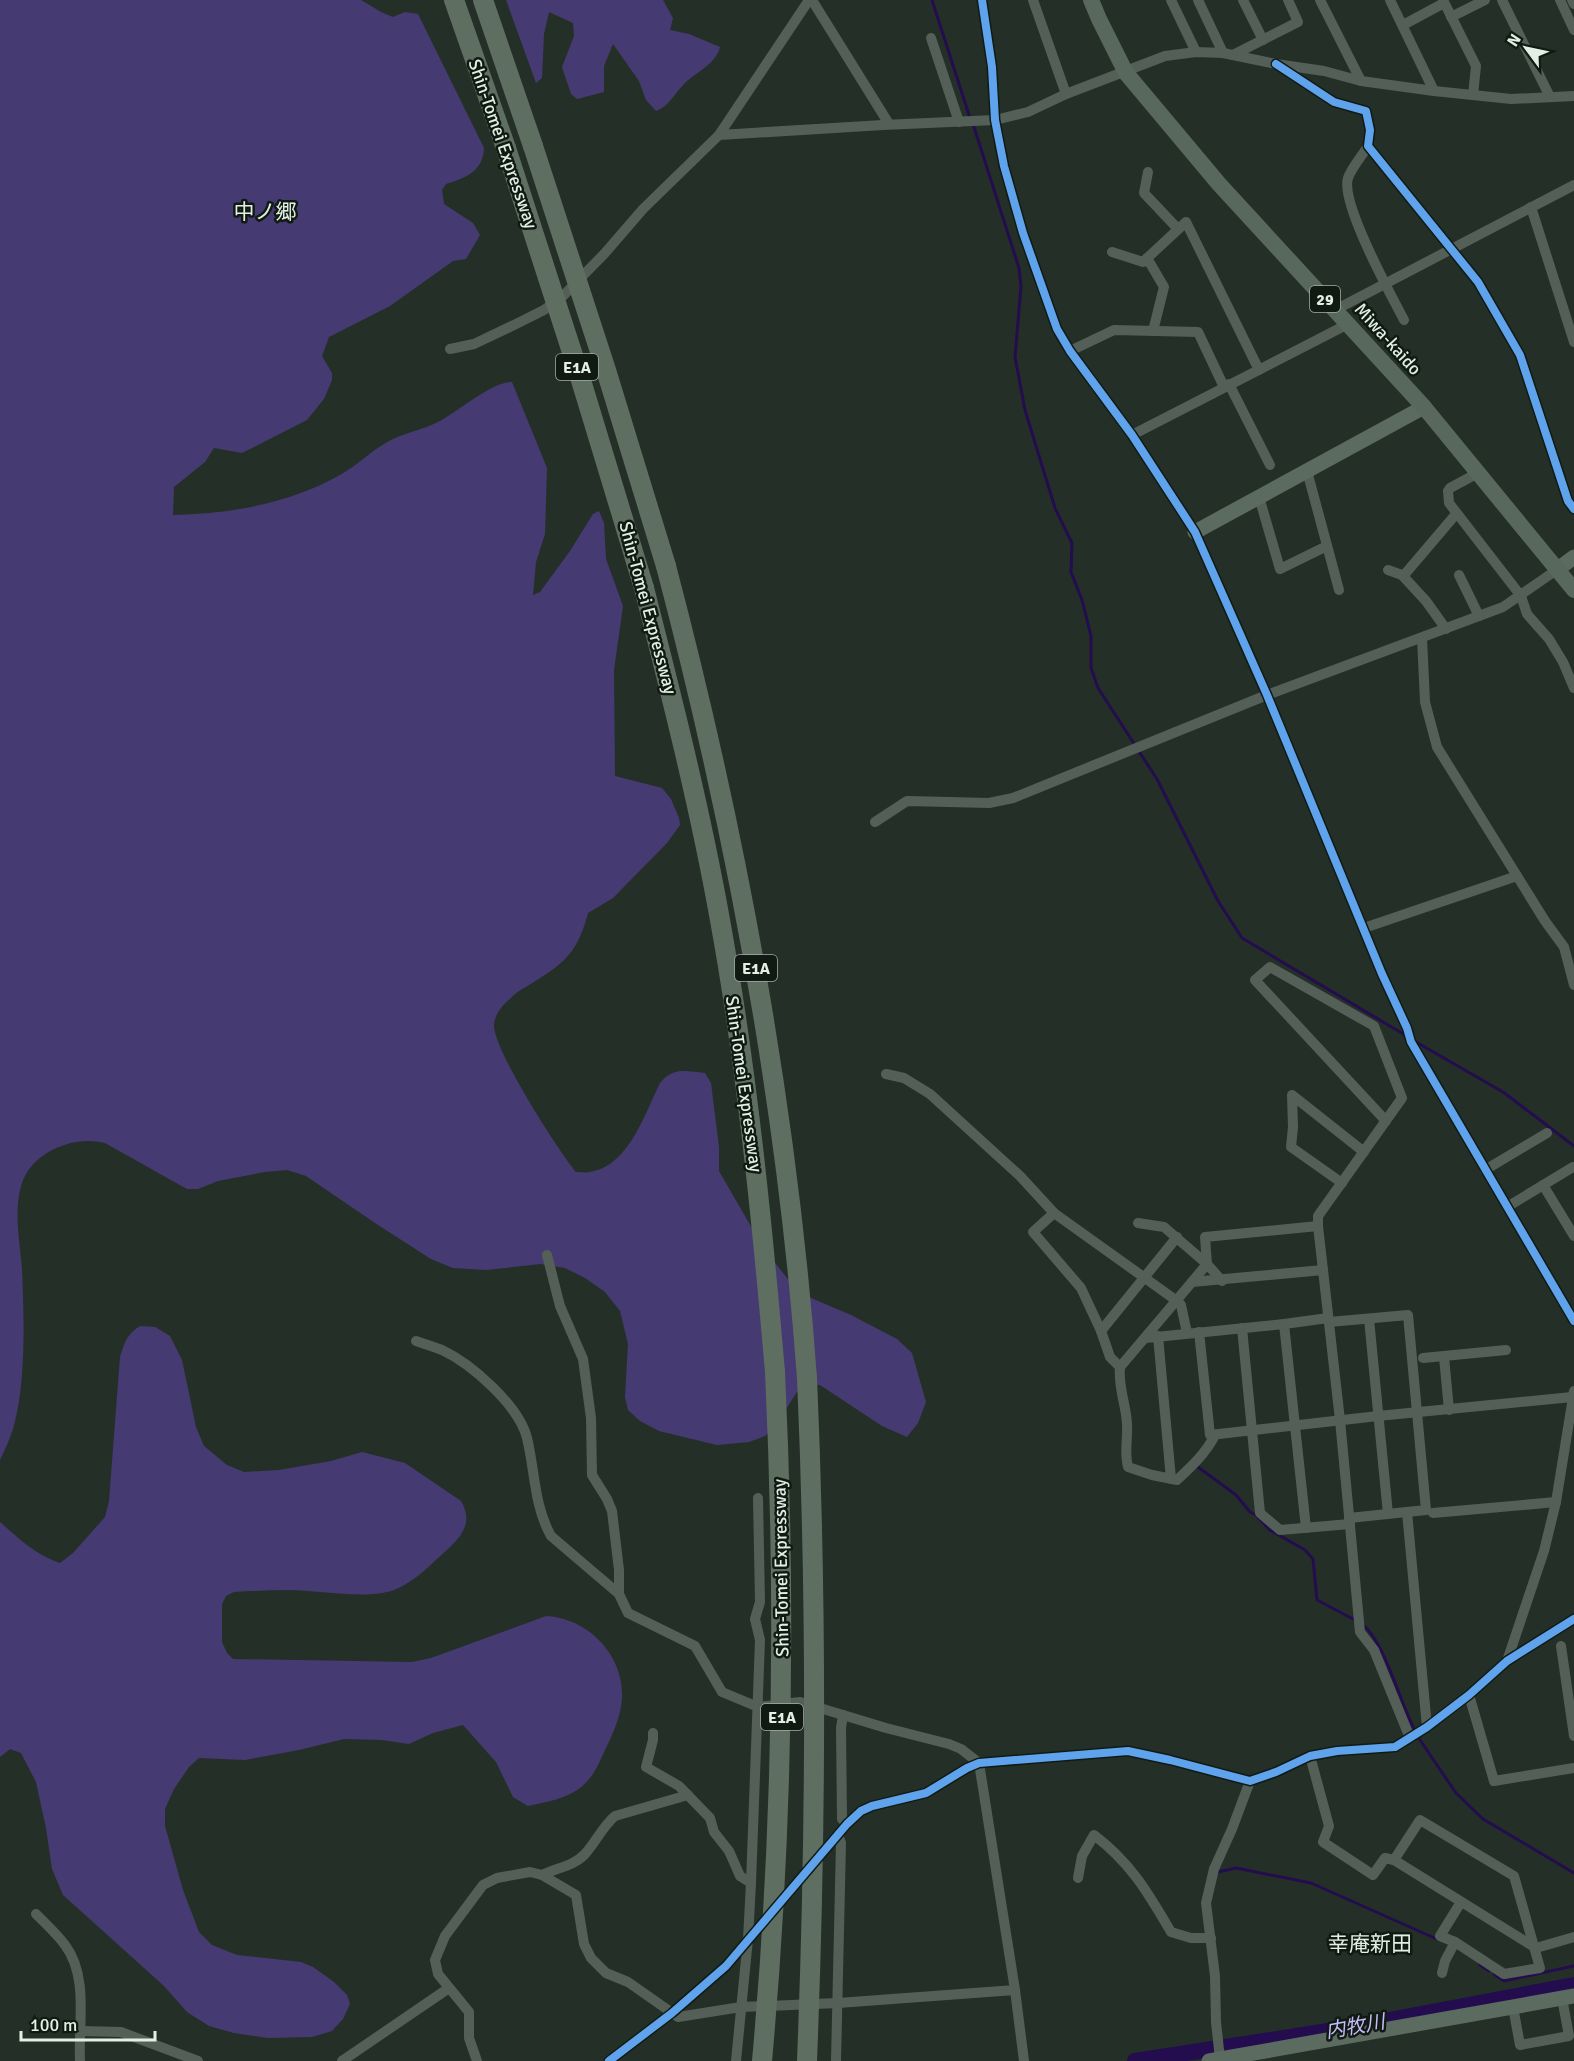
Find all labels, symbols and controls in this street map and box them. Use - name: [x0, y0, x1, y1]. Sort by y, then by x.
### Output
- north arrow: [1496, 18, 1556, 78]
- text: N: [1503, 30, 1526, 50]
- street label: Shin-Tomei Expressway: [464, 56, 543, 232]
- district label: 中ノ郷: [234, 199, 297, 225]
- road number: 29: [1310, 286, 1340, 312]
- street label: Miwa-kaido: [1350, 298, 1426, 380]
- road number: E1A: [556, 354, 598, 380]
- street label: Shin-Tomei Expressway: [614, 519, 682, 697]
- road number: E1A: [735, 955, 777, 981]
- street label: Shin-Tomei Expressway: [721, 994, 767, 1174]
- street label: Shin-Tomei Expressway: [768, 1478, 794, 1657]
- road number: E1A: [761, 1704, 803, 1730]
- district label: 幸庵新田: [1328, 1931, 1412, 1957]
- scale bar: [21, 2004, 154, 2042]
- water label: 内牧川: [1323, 2009, 1389, 2044]
- text: 100 m: [30, 2014, 77, 2036]

